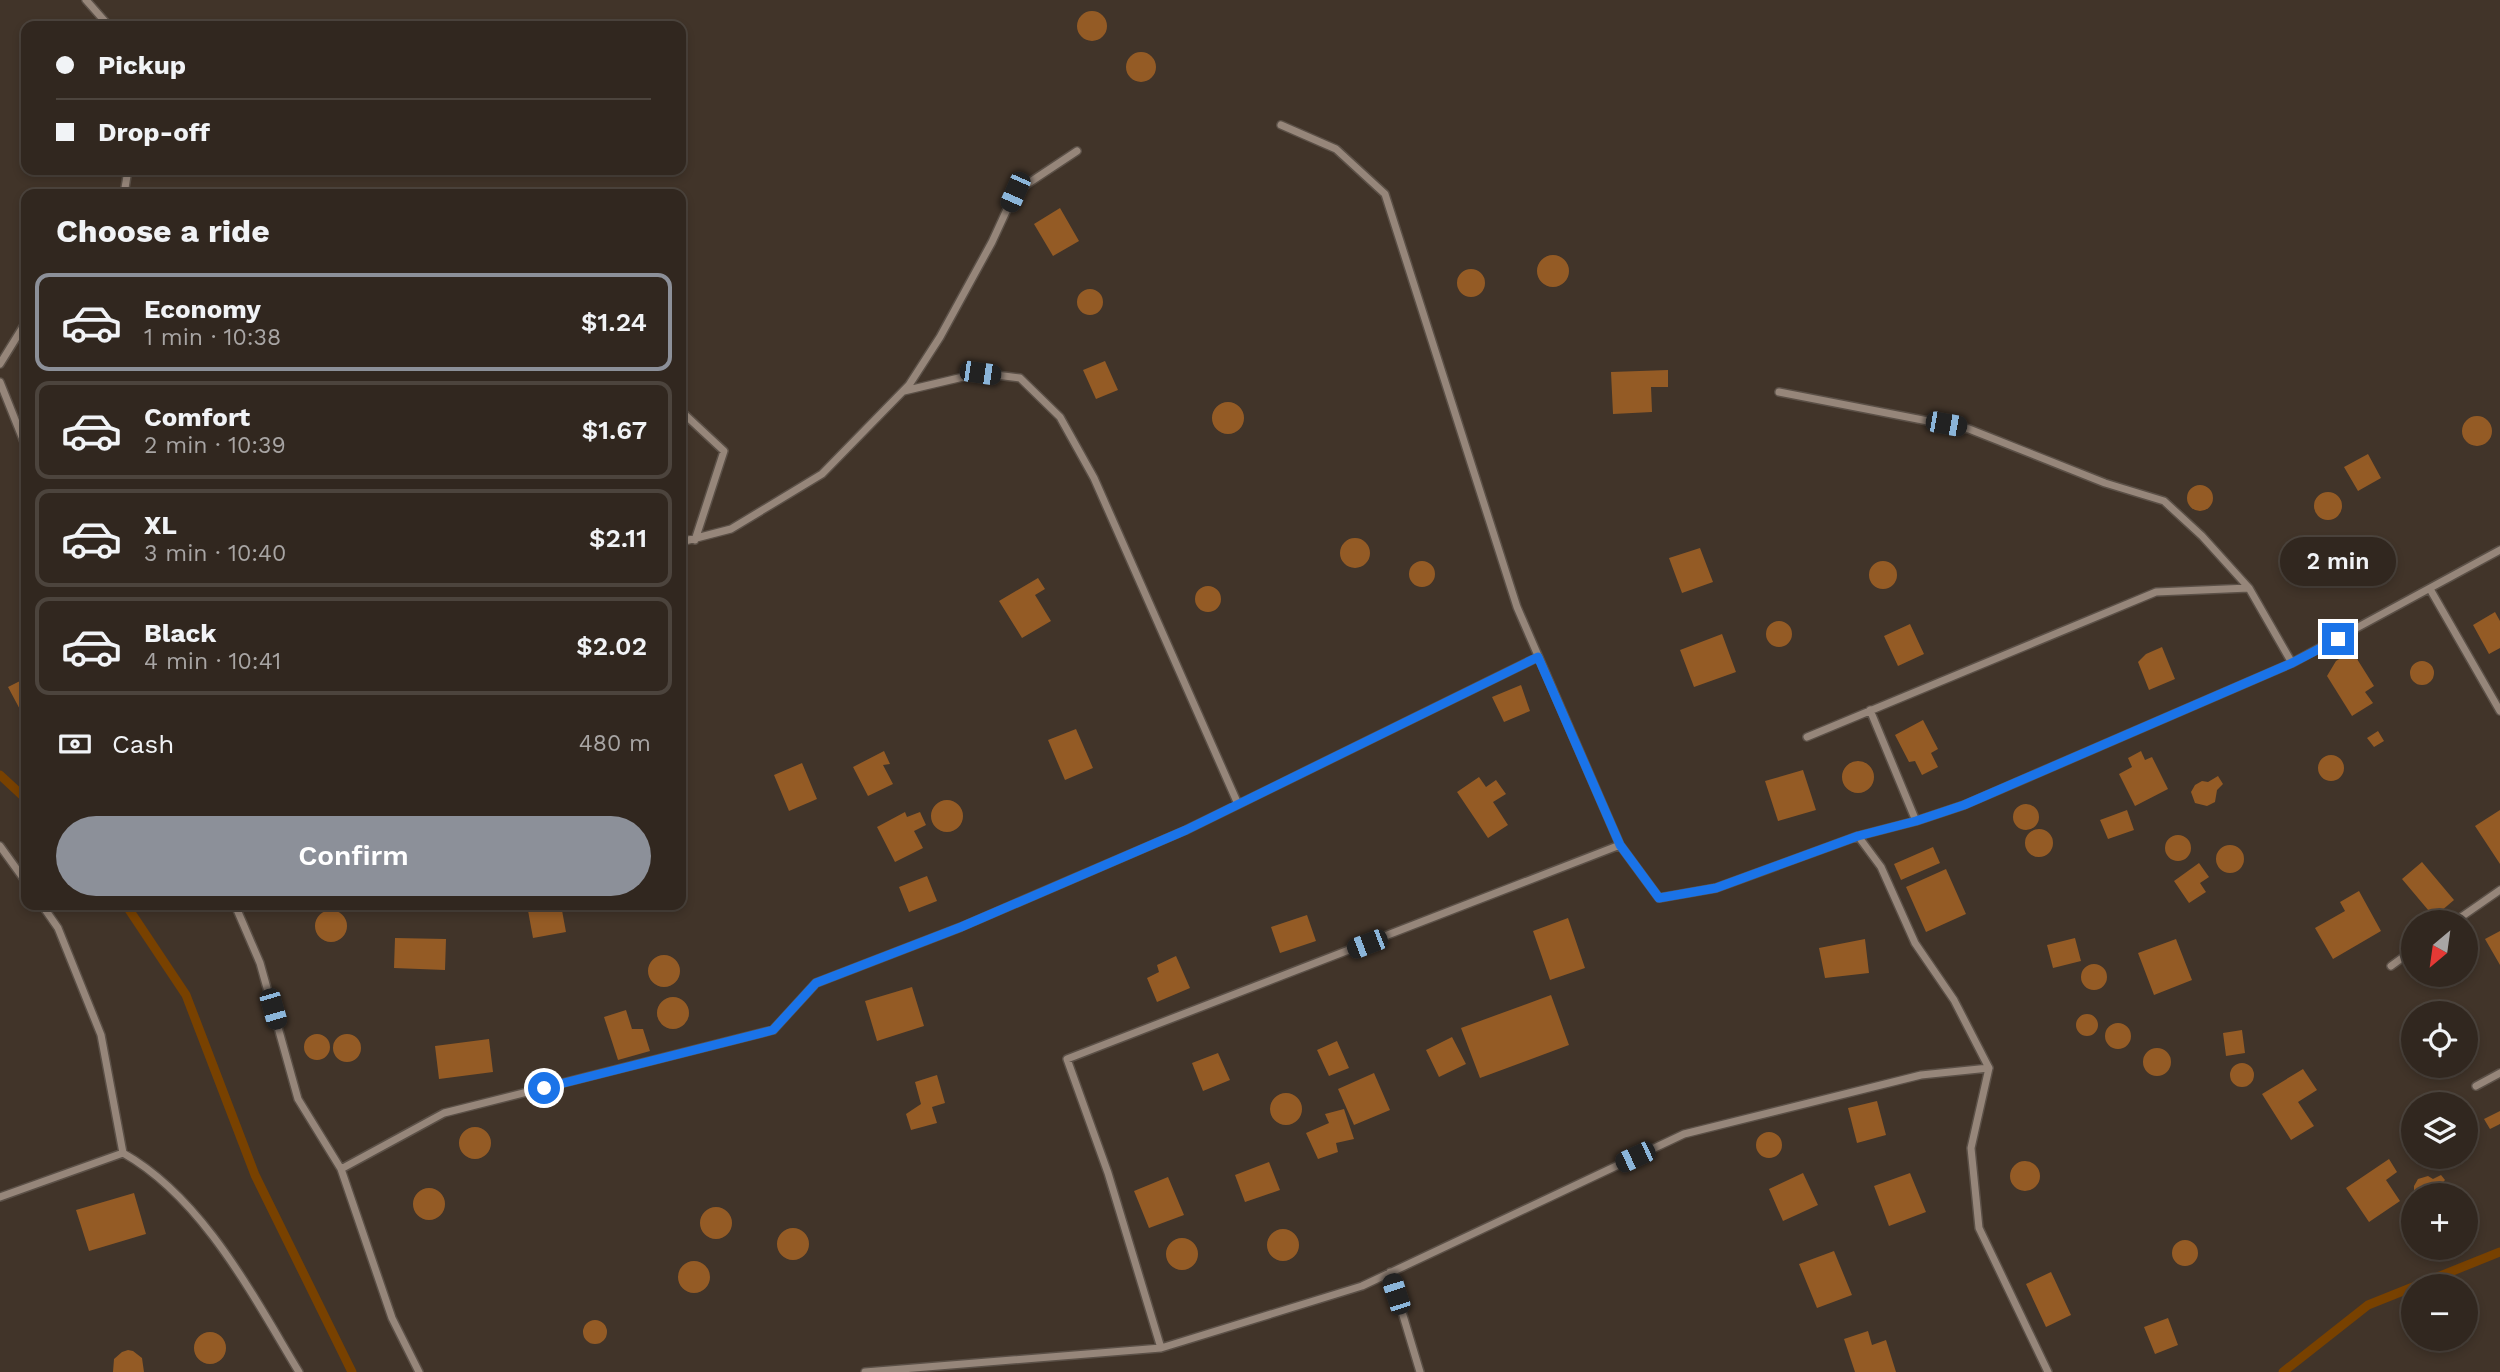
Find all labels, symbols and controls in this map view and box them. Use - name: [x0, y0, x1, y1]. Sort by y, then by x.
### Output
- text: Pickup: [98, 50, 186, 80]
- text: Drop-off: [98, 117, 210, 147]
- car: [997, 169, 1034, 215]
- text: Choose a ride: [56, 212, 270, 250]
- icon: car: [60, 291, 123, 354]
- text: Economy: [144, 294, 261, 324]
- text: $1.24: [581, 307, 647, 337]
- text: 1 min · 10:38: [144, 324, 281, 351]
- car: [958, 360, 1003, 386]
- icon: car: [60, 399, 123, 462]
- text: Comfort: [144, 402, 250, 432]
- car: [1924, 410, 1969, 438]
- text: $1.67: [582, 415, 647, 445]
- text: 2 min · 10:39: [144, 432, 286, 459]
- icon: car: [60, 507, 123, 570]
- text: XL: [144, 510, 177, 540]
- text: $2.11: [589, 523, 647, 553]
- callout: 2 min: [2280, 538, 2396, 586]
- text: 3 min · 10:40: [144, 540, 286, 567]
- text: 2 min: [2306, 548, 2370, 575]
- icon: car: [60, 615, 123, 678]
- text: Black: [144, 618, 216, 648]
- route end: [2322, 623, 2354, 655]
- text: $2.02: [576, 631, 647, 661]
- text: 4 min · 10:41: [144, 648, 281, 675]
- icon: cash: [56, 725, 94, 763]
- text: Cash: [112, 729, 174, 759]
- text: 480 m: [579, 730, 651, 757]
- button: Confirm: [56, 816, 651, 896]
- north arrow: [2401, 910, 2478, 987]
- map controls: [2401, 910, 2478, 1351]
- car: [1344, 927, 1391, 961]
- car: [258, 986, 289, 1032]
- button: locate: [2401, 1001, 2478, 1078]
- route start: [528, 1072, 560, 1104]
- button: layers: [2401, 1092, 2478, 1169]
- car: [1612, 1139, 1659, 1175]
- button: +: [2401, 1183, 2478, 1260]
- car: [1380, 1271, 1413, 1317]
- button: −: [2401, 1274, 2478, 1351]

